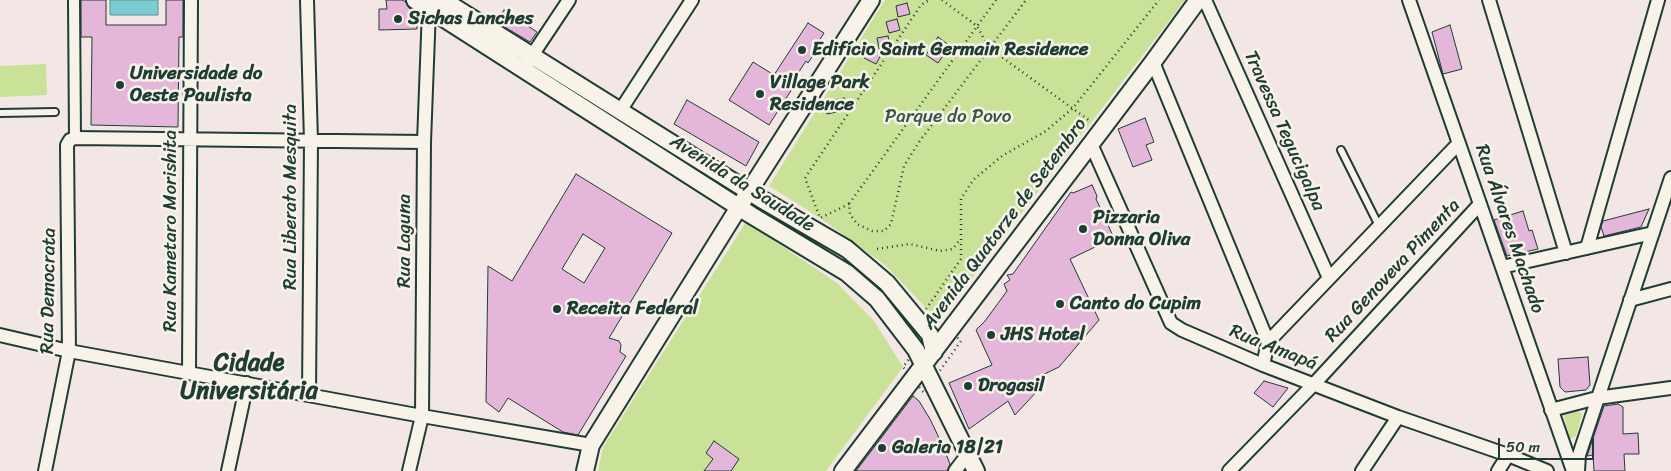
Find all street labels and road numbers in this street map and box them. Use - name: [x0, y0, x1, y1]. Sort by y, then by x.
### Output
- street label: Travessa Tegucigalpa: [1238, 47, 1330, 215]
- street label: Rua Liberato Mesquita: [280, 104, 302, 290]
- street label: Avenida Quatorze de Setembro: [918, 114, 1092, 334]
- street label: Rua Kametaro Morishita: [160, 130, 182, 332]
- street label: Avenida da Saudade: [665, 130, 819, 238]
- street label: Rua Álvares Machado: [1469, 142, 1549, 316]
- street label: Rua Laguna: [394, 194, 416, 288]
- street label: Rua Genoveva Pimenta: [1321, 195, 1465, 347]
- street label: Rua Democrata: [37, 228, 61, 354]
- street label: Rua Amapá: [1226, 320, 1320, 376]

